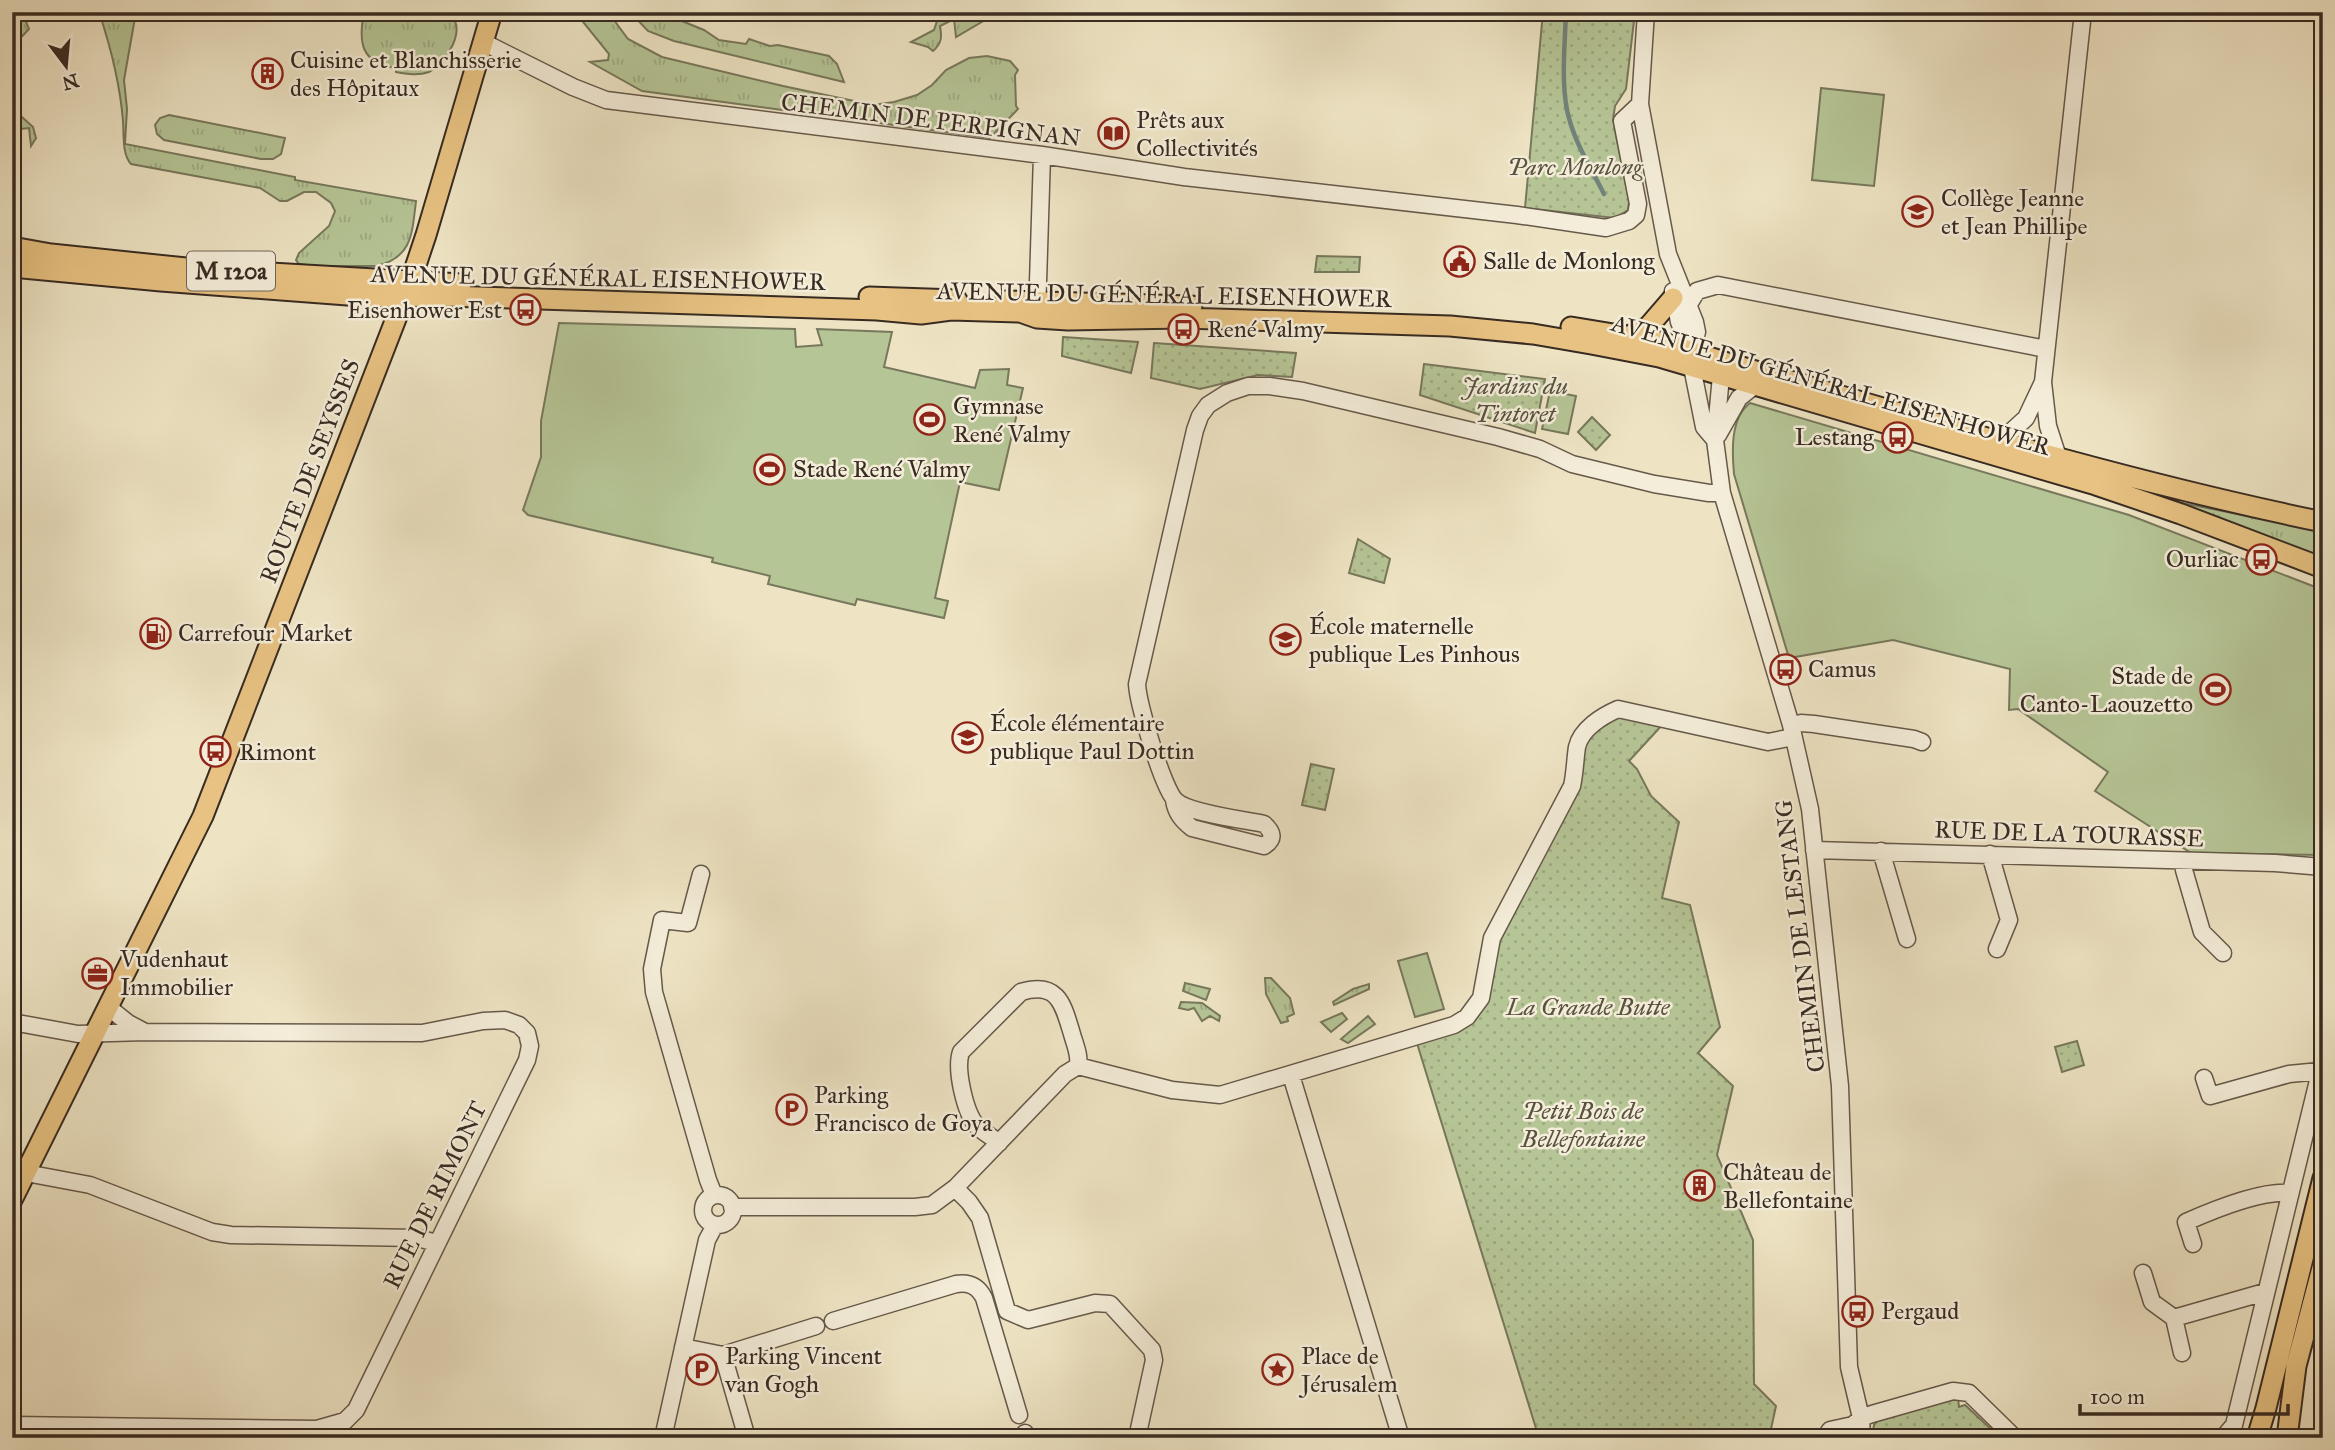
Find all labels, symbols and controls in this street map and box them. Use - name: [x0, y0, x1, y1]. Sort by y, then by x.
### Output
- north arrow: [32, 32, 102, 102]
- place label: Cuisine et Blanchisserie des Hôpitaux: [290, 45, 521, 103]
- building icon: Cuisine et Blanchisserie des Hôpitaux: [250, 57, 284, 91]
- text: N: [60, 69, 81, 95]
- street label: CHEMIN DE PERPIGNAN: [779, 87, 1083, 153]
- place label: Prêts aux Collectivités: [1136, 105, 1258, 163]
- library icon: Prêts aux Collectivités: [1096, 117, 1130, 151]
- park label: Parc Monlong: [1508, 152, 1644, 182]
- place label: Collège Jeanne et Jean Phillipe: [1941, 183, 2087, 241]
- school or university icon: Collège Jeanne et Jean Phillipe: [1901, 195, 1935, 229]
- public building icon: Salle de Monlong: [1443, 244, 1477, 278]
- place label: Salle de Monlong: [1483, 246, 1656, 276]
- road number: M 120a: [187, 252, 275, 290]
- street label: AVENUE DU GÉNÉRAL EISENHOWER: [369, 259, 827, 297]
- street label: AVENUE DU GÉNÉRAL EISENHOWER: [935, 276, 1393, 314]
- bus stop icon: Eisenhower Est: [508, 293, 542, 327]
- place label: Eisenhower Est: [347, 295, 503, 325]
- street label: AVENUE DU GÉNÉRAL EISENHOWER: [1607, 308, 2055, 462]
- bus stop icon: René Valmy: [1167, 312, 1201, 346]
- place label: René Valmy: [1207, 314, 1325, 344]
- street label: ROUTE DE SEYSSES: [253, 355, 367, 587]
- park label: Jardins du Tintoret: [1460, 371, 1568, 429]
- place label: Gymnase René Valmy: [953, 391, 1071, 449]
- sports icon: Gymnase René Valmy: [913, 403, 947, 437]
- bus stop icon: Lestang: [1880, 420, 1914, 454]
- place label: Lestang: [1795, 422, 1875, 452]
- sports icon: Stade René Valmy: [753, 452, 787, 486]
- place label: Stade René Valmy: [793, 454, 971, 484]
- bus stop icon: Ourliac: [2245, 542, 2279, 576]
- place label: Ourliac: [2166, 544, 2239, 574]
- place label: École maternelle publique Les Pinhous: [1308, 611, 1520, 669]
- fuel station icon: Carrefour Market: [138, 616, 172, 650]
- place label: Carrefour Market: [178, 618, 353, 648]
- school or university icon: École maternelle publique Les Pinhous: [1269, 623, 1303, 657]
- bus stop icon: Camus: [1768, 652, 1802, 686]
- place label: Camus: [1808, 654, 1876, 684]
- place label: Stade de Canto-Laouzetto: [2020, 661, 2193, 719]
- sports icon: Stade de Canto-Laouzetto: [2199, 673, 2233, 707]
- place label: École élémentaire publique Paul Dottin: [989, 708, 1194, 766]
- school or university icon: École élémentaire publique Paul Dottin: [950, 720, 984, 754]
- bus stop icon: Rimont: [199, 735, 233, 769]
- place label: Rimont: [239, 737, 317, 767]
- street label: CHEMIN DE LESTANG: [1768, 798, 1832, 1074]
- street label: RUE DE LA TOURASSE: [1934, 814, 2204, 854]
- place label: Vudenhaut Immobilier: [119, 944, 233, 1002]
- office icon: Vudenhaut Immobilier: [80, 956, 114, 990]
- park label: La Grande Butte: [1505, 992, 1671, 1022]
- place label: Parking Francisco de Goya: [814, 1080, 993, 1138]
- parking icon: Parking Francisco de Goya: [774, 1092, 808, 1126]
- street label: RUE DE RIMONT: [377, 1096, 493, 1294]
- park label: Petit Bois de Bellefontaine: [1520, 1096, 1646, 1154]
- place label: Château de Bellefontaine: [1723, 1157, 1853, 1215]
- building icon: Château de Bellefontaine: [1683, 1169, 1717, 1203]
- bus stop icon: Pergaud: [1841, 1294, 1875, 1328]
- place label: Pergaud: [1881, 1296, 1959, 1326]
- place label: Parking Vincent van Gogh: [724, 1341, 883, 1399]
- place label: Place de Jérusalem: [1298, 1341, 1398, 1399]
- parking icon: Parking Vincent van Gogh: [685, 1353, 719, 1387]
- place icon: Place de Jérusalem: [1261, 1353, 1295, 1387]
- scale bar: [2080, 1373, 2288, 1417]
- text: 100 m: [2090, 1384, 2145, 1410]

